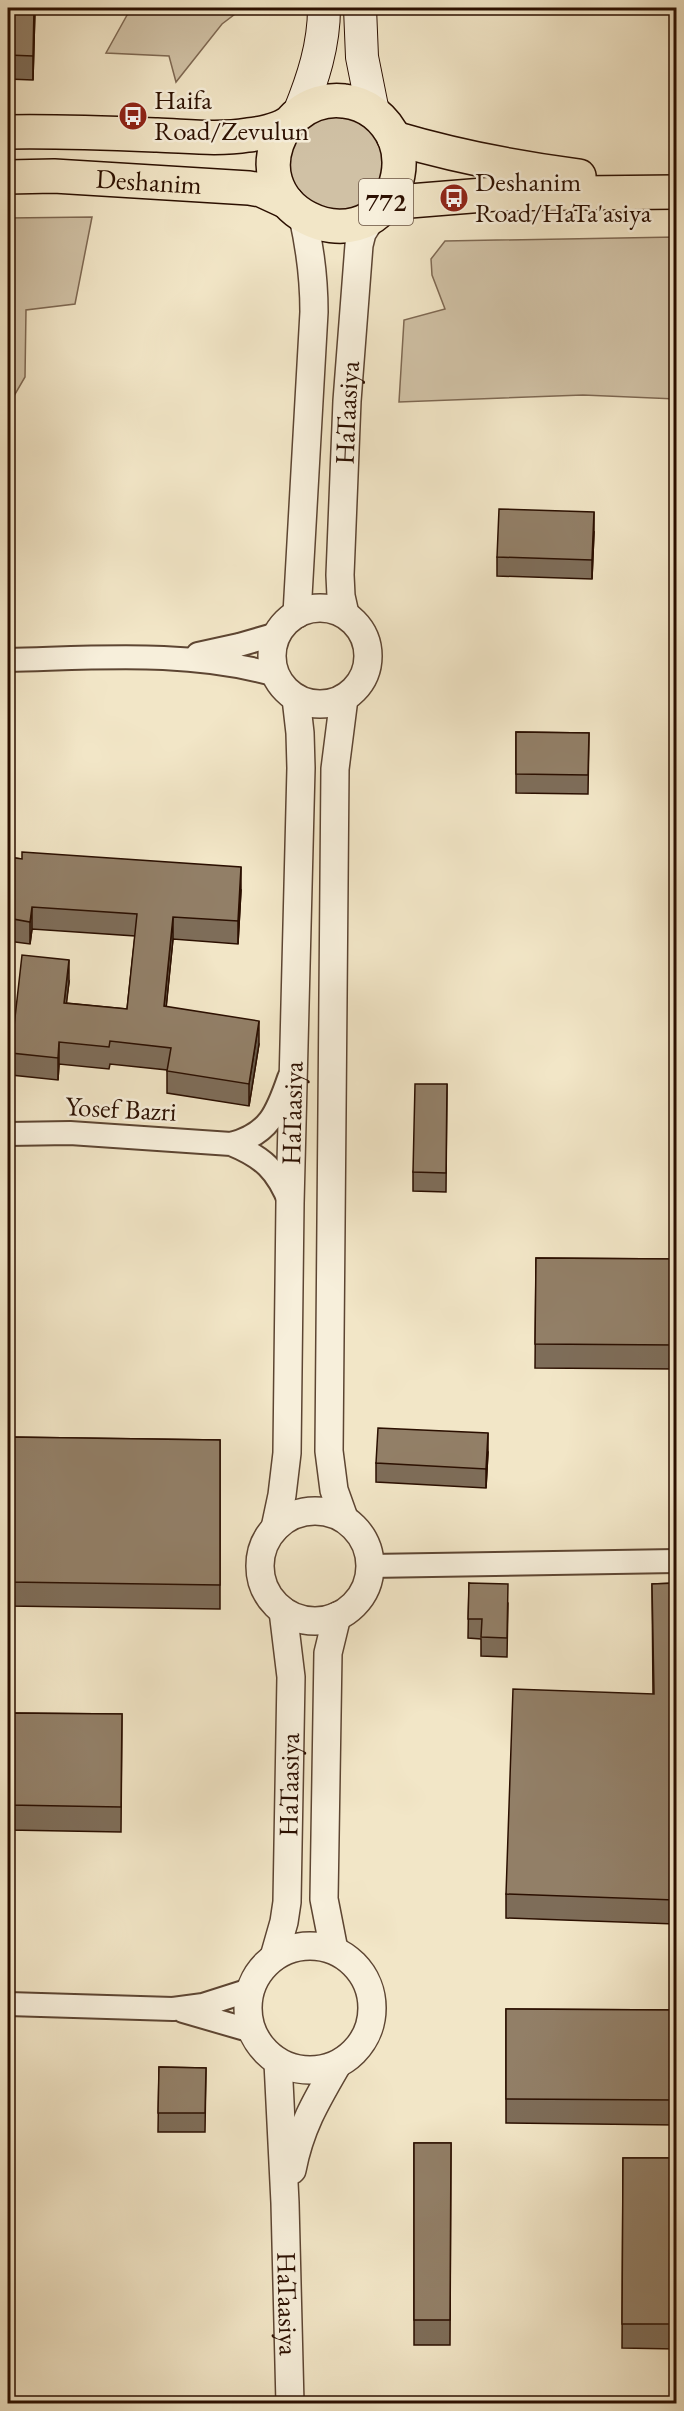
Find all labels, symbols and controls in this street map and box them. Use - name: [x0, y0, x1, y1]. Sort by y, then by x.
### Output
- place label: Haifa Road/Zevulun: [154, 82, 309, 148]
- bus stop icon: Haifa Road/Zevulun: [117, 100, 149, 132]
- street label: Deshanim: [95, 161, 203, 202]
- place label: Deshanim Road/HaTa'asiya: [475, 164, 652, 230]
- road number: 772: [359, 179, 413, 225]
- bus stop icon: Deshanim Road/HaTa'asiya: [438, 182, 470, 214]
- street label: HaTaasiya: [326, 359, 367, 465]
- street label: HaTaasiya: [273, 1061, 311, 1165]
- street label: Yosef Bazri: [64, 1088, 178, 1129]
- street label: HaTaasiya: [270, 1732, 307, 1837]
- street label: HaTaasiya: [269, 2251, 307, 2356]

